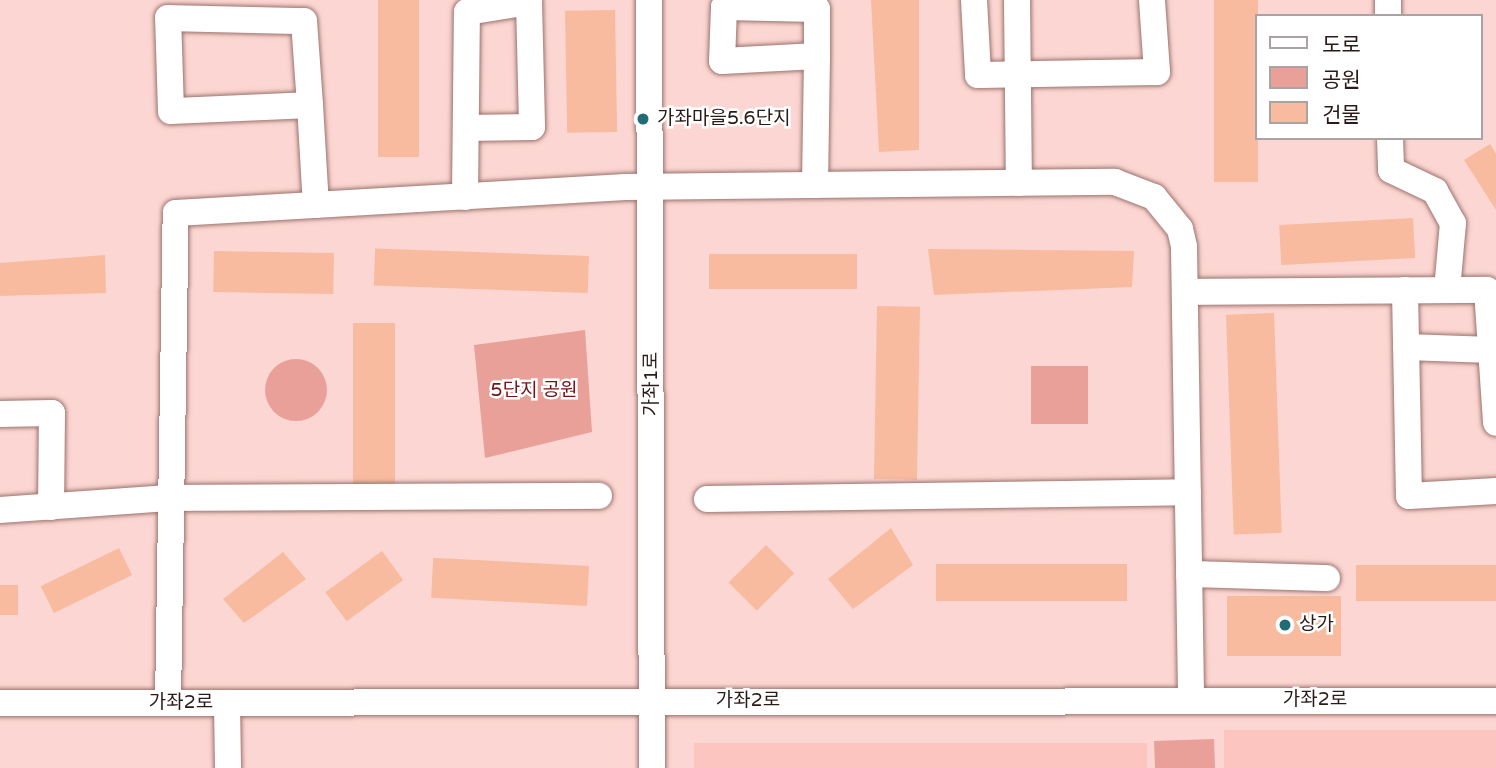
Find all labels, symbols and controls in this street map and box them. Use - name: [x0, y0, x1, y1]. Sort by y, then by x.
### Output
- legend: [1254, 14, 1482, 140]
- text: 도로: [1322, 33, 1361, 58]
- text: 공원: [1322, 68, 1361, 93]
- text: 건물: [1322, 103, 1361, 128]
- place label: 가좌마을5.6단지: [657, 108, 790, 130]
- marker: 가좌마을5.6단지: [635, 111, 651, 127]
- street label: 가좌1로: [641, 352, 663, 416]
- park label: 5단지 공원: [491, 380, 577, 402]
- place label: 상가: [1299, 614, 1334, 636]
- marker: 상가: [1277, 617, 1293, 633]
- street label: 가좌2로: [1283, 689, 1347, 711]
- street label: 가좌2로: [716, 690, 780, 712]
- street label: 가좌2로: [149, 692, 213, 714]

